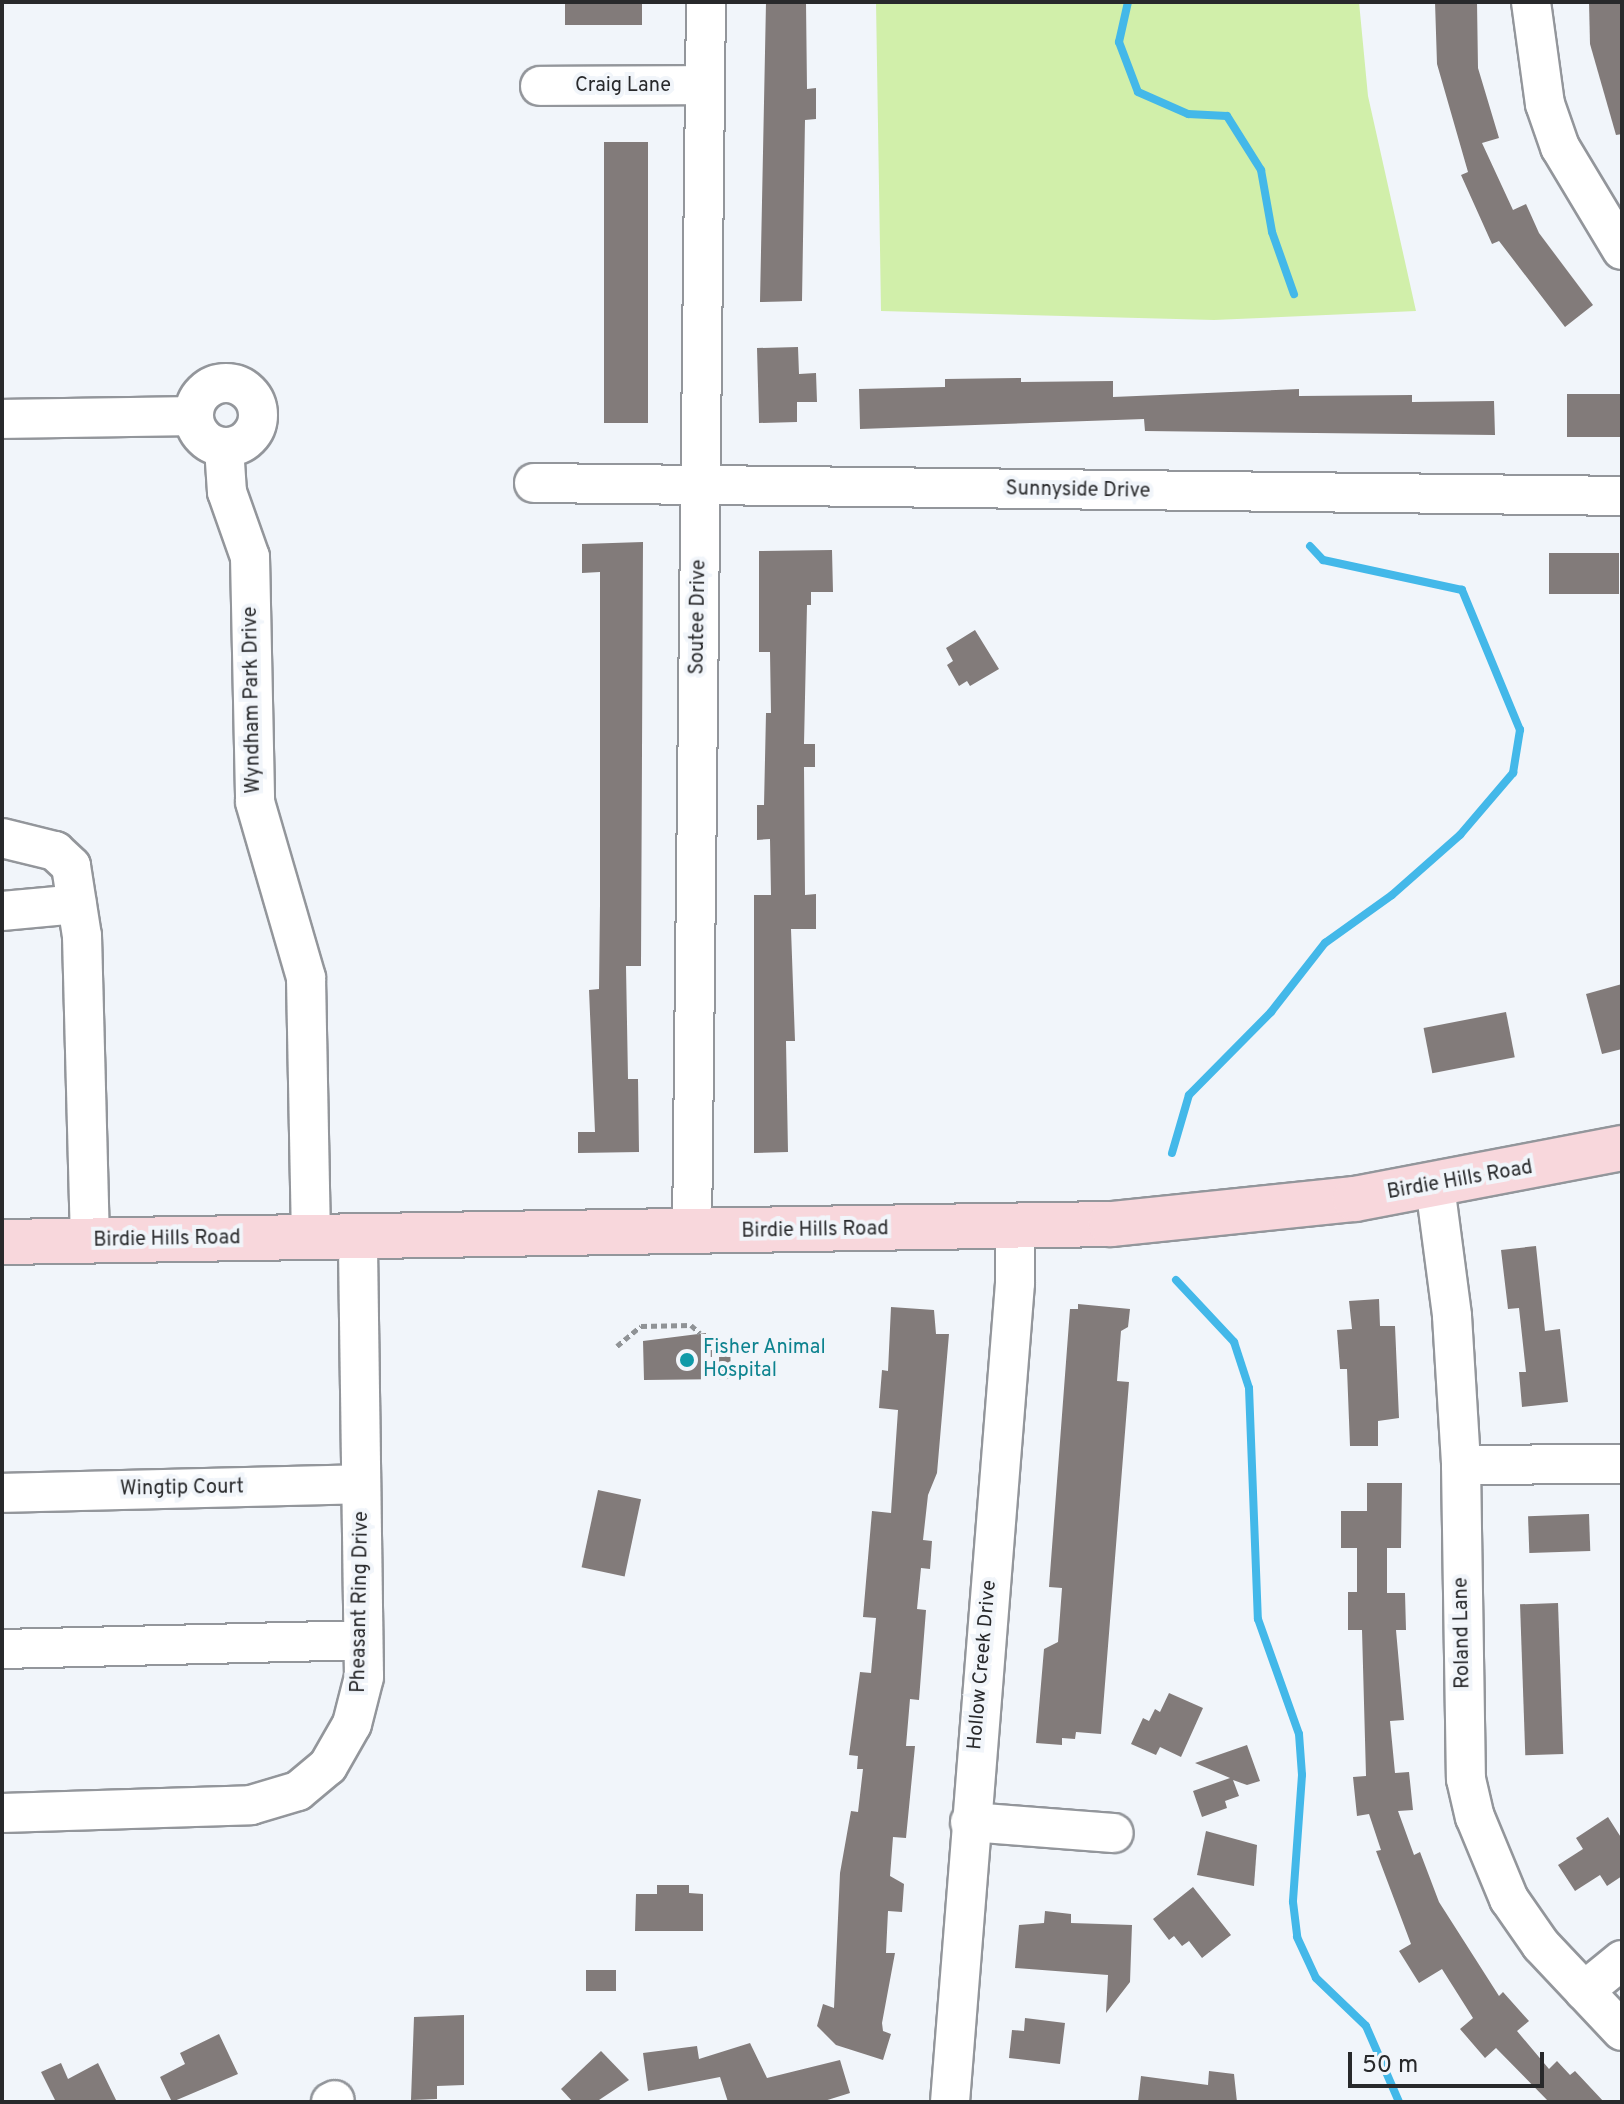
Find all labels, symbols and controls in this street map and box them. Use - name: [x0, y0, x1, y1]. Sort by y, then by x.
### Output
- street label: Craig Lane: [575, 74, 671, 98]
- street label: Sunnyside Drive: [1005, 478, 1151, 504]
- street label: Soutee Drive: [686, 559, 712, 675]
- street label: Wyndham Park Drive: [239, 606, 267, 794]
- street label: Birdie Hills Road: [1385, 1156, 1535, 1206]
- street label: Birdie Hills Road: [741, 1218, 889, 1244]
- street label: Birdie Hills Road: [93, 1227, 241, 1253]
- place label: Fisher Animal Hospital: [703, 1336, 826, 1383]
- marker: Fisher Animal Hospital: [678, 1351, 696, 1369]
- street label: Wingtip Court: [120, 1476, 244, 1502]
- street label: Pheasant Ring Drive: [347, 1511, 375, 1693]
- street label: Roland Lane: [1450, 1577, 1476, 1689]
- street label: Hollow Creek Drive: [964, 1579, 1002, 1751]
- scale bar: [1352, 2036, 1548, 2086]
- text: 50 m: [1362, 2051, 1418, 2081]

